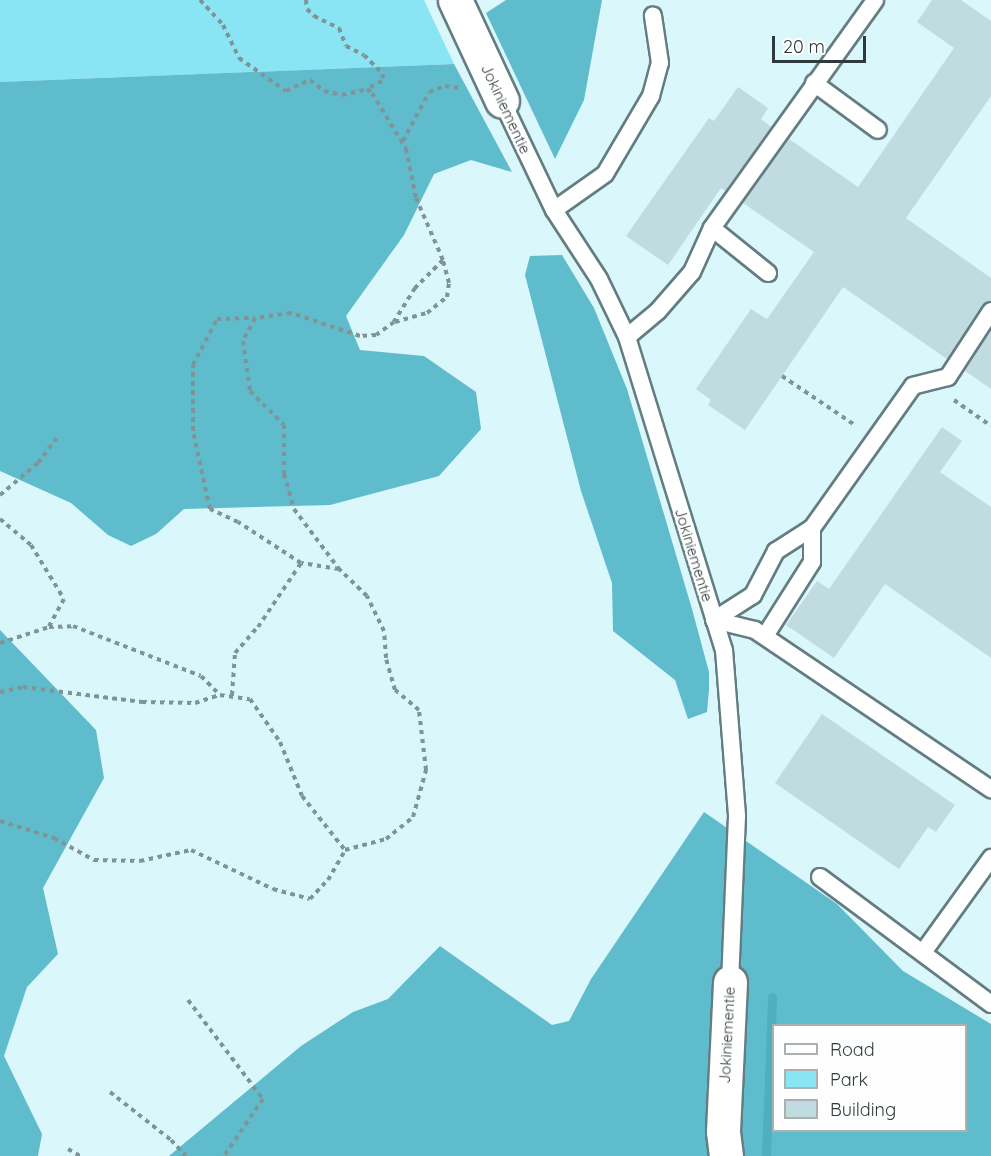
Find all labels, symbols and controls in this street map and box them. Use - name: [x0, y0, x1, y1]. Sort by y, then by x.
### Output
- scale bar: [775, 24, 870, 62]
- text: 20 m: [783, 35, 825, 58]
- street label: Jokiniementie: [477, 61, 535, 157]
- street label: Jokiniementie: [671, 506, 717, 604]
- street label: Jokiniementie: [715, 986, 739, 1084]
- legend: [772, 1024, 967, 1132]
- text: Road: [830, 1038, 875, 1061]
- text: Park: [830, 1068, 868, 1091]
- text: Building: [830, 1098, 896, 1121]

